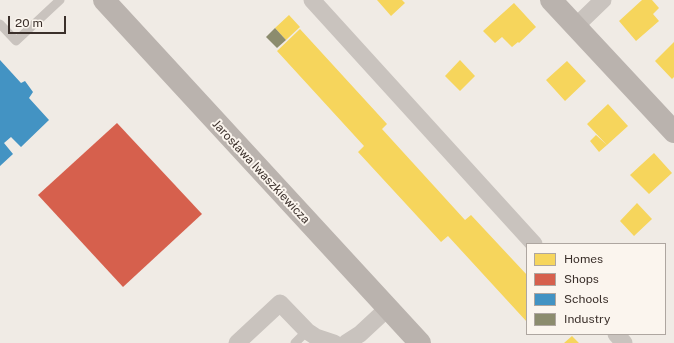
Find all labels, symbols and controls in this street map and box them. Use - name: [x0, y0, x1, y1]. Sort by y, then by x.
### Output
- scale bar: [10, 8, 68, 34]
- text: 20 m: [15, 16, 43, 30]
- street label: Jarosława Iwaszkiewicza: [209, 117, 313, 227]
- legend: [526, 243, 666, 335]
- text: Homes: [564, 252, 603, 266]
- text: Shops: [564, 272, 599, 286]
- text: Schools: [564, 292, 609, 306]
- text: Industry: [564, 312, 610, 326]

